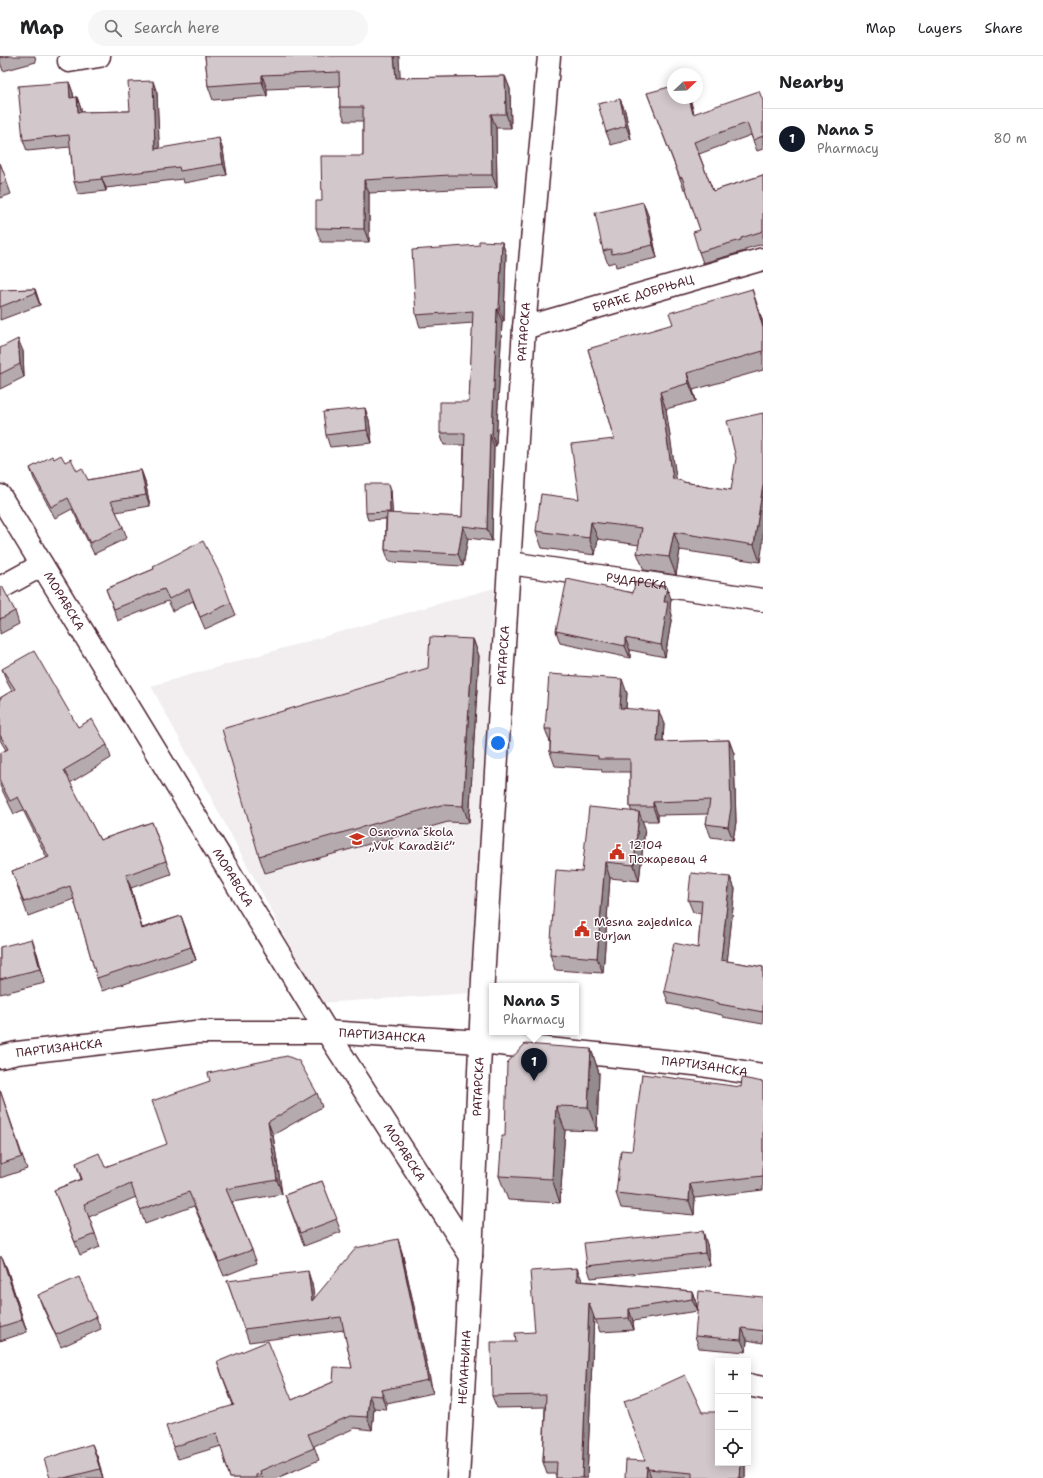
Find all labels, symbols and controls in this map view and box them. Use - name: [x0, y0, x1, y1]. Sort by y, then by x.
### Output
- search box: [88, 10, 368, 46]
- text: Map: [20, 15, 64, 40]
- icon: search: [102, 17, 124, 39]
- text: Search here: [134, 18, 220, 38]
- text: Map: [866, 19, 896, 37]
- text: Layers: [918, 19, 962, 37]
- text: Share: [984, 19, 1023, 37]
- north arrow: [667, 68, 703, 104]
- text: Nearby: [779, 71, 844, 93]
- text: Nana 5: [817, 120, 874, 140]
- text: 1: [789, 130, 795, 147]
- text: 80 m: [993, 130, 1027, 147]
- text: Pharmacy: [817, 140, 879, 157]
- street label: БРАЋЕ ДОБРЊАЦ: [591, 271, 696, 316]
- street label: РАТАРСКА: [514, 301, 534, 362]
- street label: МОРАВСКА: [40, 569, 88, 634]
- street label: РУДАРСКА: [605, 569, 669, 594]
- street label: РАТАРСКА: [494, 625, 513, 685]
- your location: [488, 733, 508, 753]
- place label: Osnovna škola „Vuk Karadžić”: [368, 824, 455, 854]
- school or university icon: Osnovna škola „Vuk Karadžić”: [348, 830, 366, 848]
- place label: 12104 Пожаревац 4: [629, 837, 708, 867]
- public building icon: 12104 Пожаревац 4: [608, 843, 626, 861]
- street label: МОРАВСКА: [209, 845, 257, 910]
- place label: Mesna zajednica Burjan: [594, 914, 693, 944]
- public building icon: Mesna zajednica Burjan: [573, 920, 591, 938]
- popup: [489, 983, 579, 1035]
- text: Nana 5: [503, 991, 560, 1011]
- text: Pharmacy: [503, 1011, 565, 1028]
- street label: ПАРТИЗАНСКА: [338, 1025, 426, 1046]
- street label: ПАРТИЗАНСКА: [15, 1035, 104, 1061]
- pin: 1: [521, 1048, 547, 1081]
- street label: ПАРТИЗАНСКА: [661, 1053, 749, 1081]
- street label: РАТАРСКА: [469, 1056, 488, 1117]
- street label: МОРАВСКА: [380, 1120, 429, 1185]
- street label: НЕМАЊИНА: [454, 1329, 475, 1405]
- map controls: [715, 1358, 751, 1466]
- button: +: [715, 1358, 751, 1394]
- button: −: [715, 1394, 751, 1430]
- button: locate: [715, 1430, 751, 1466]

